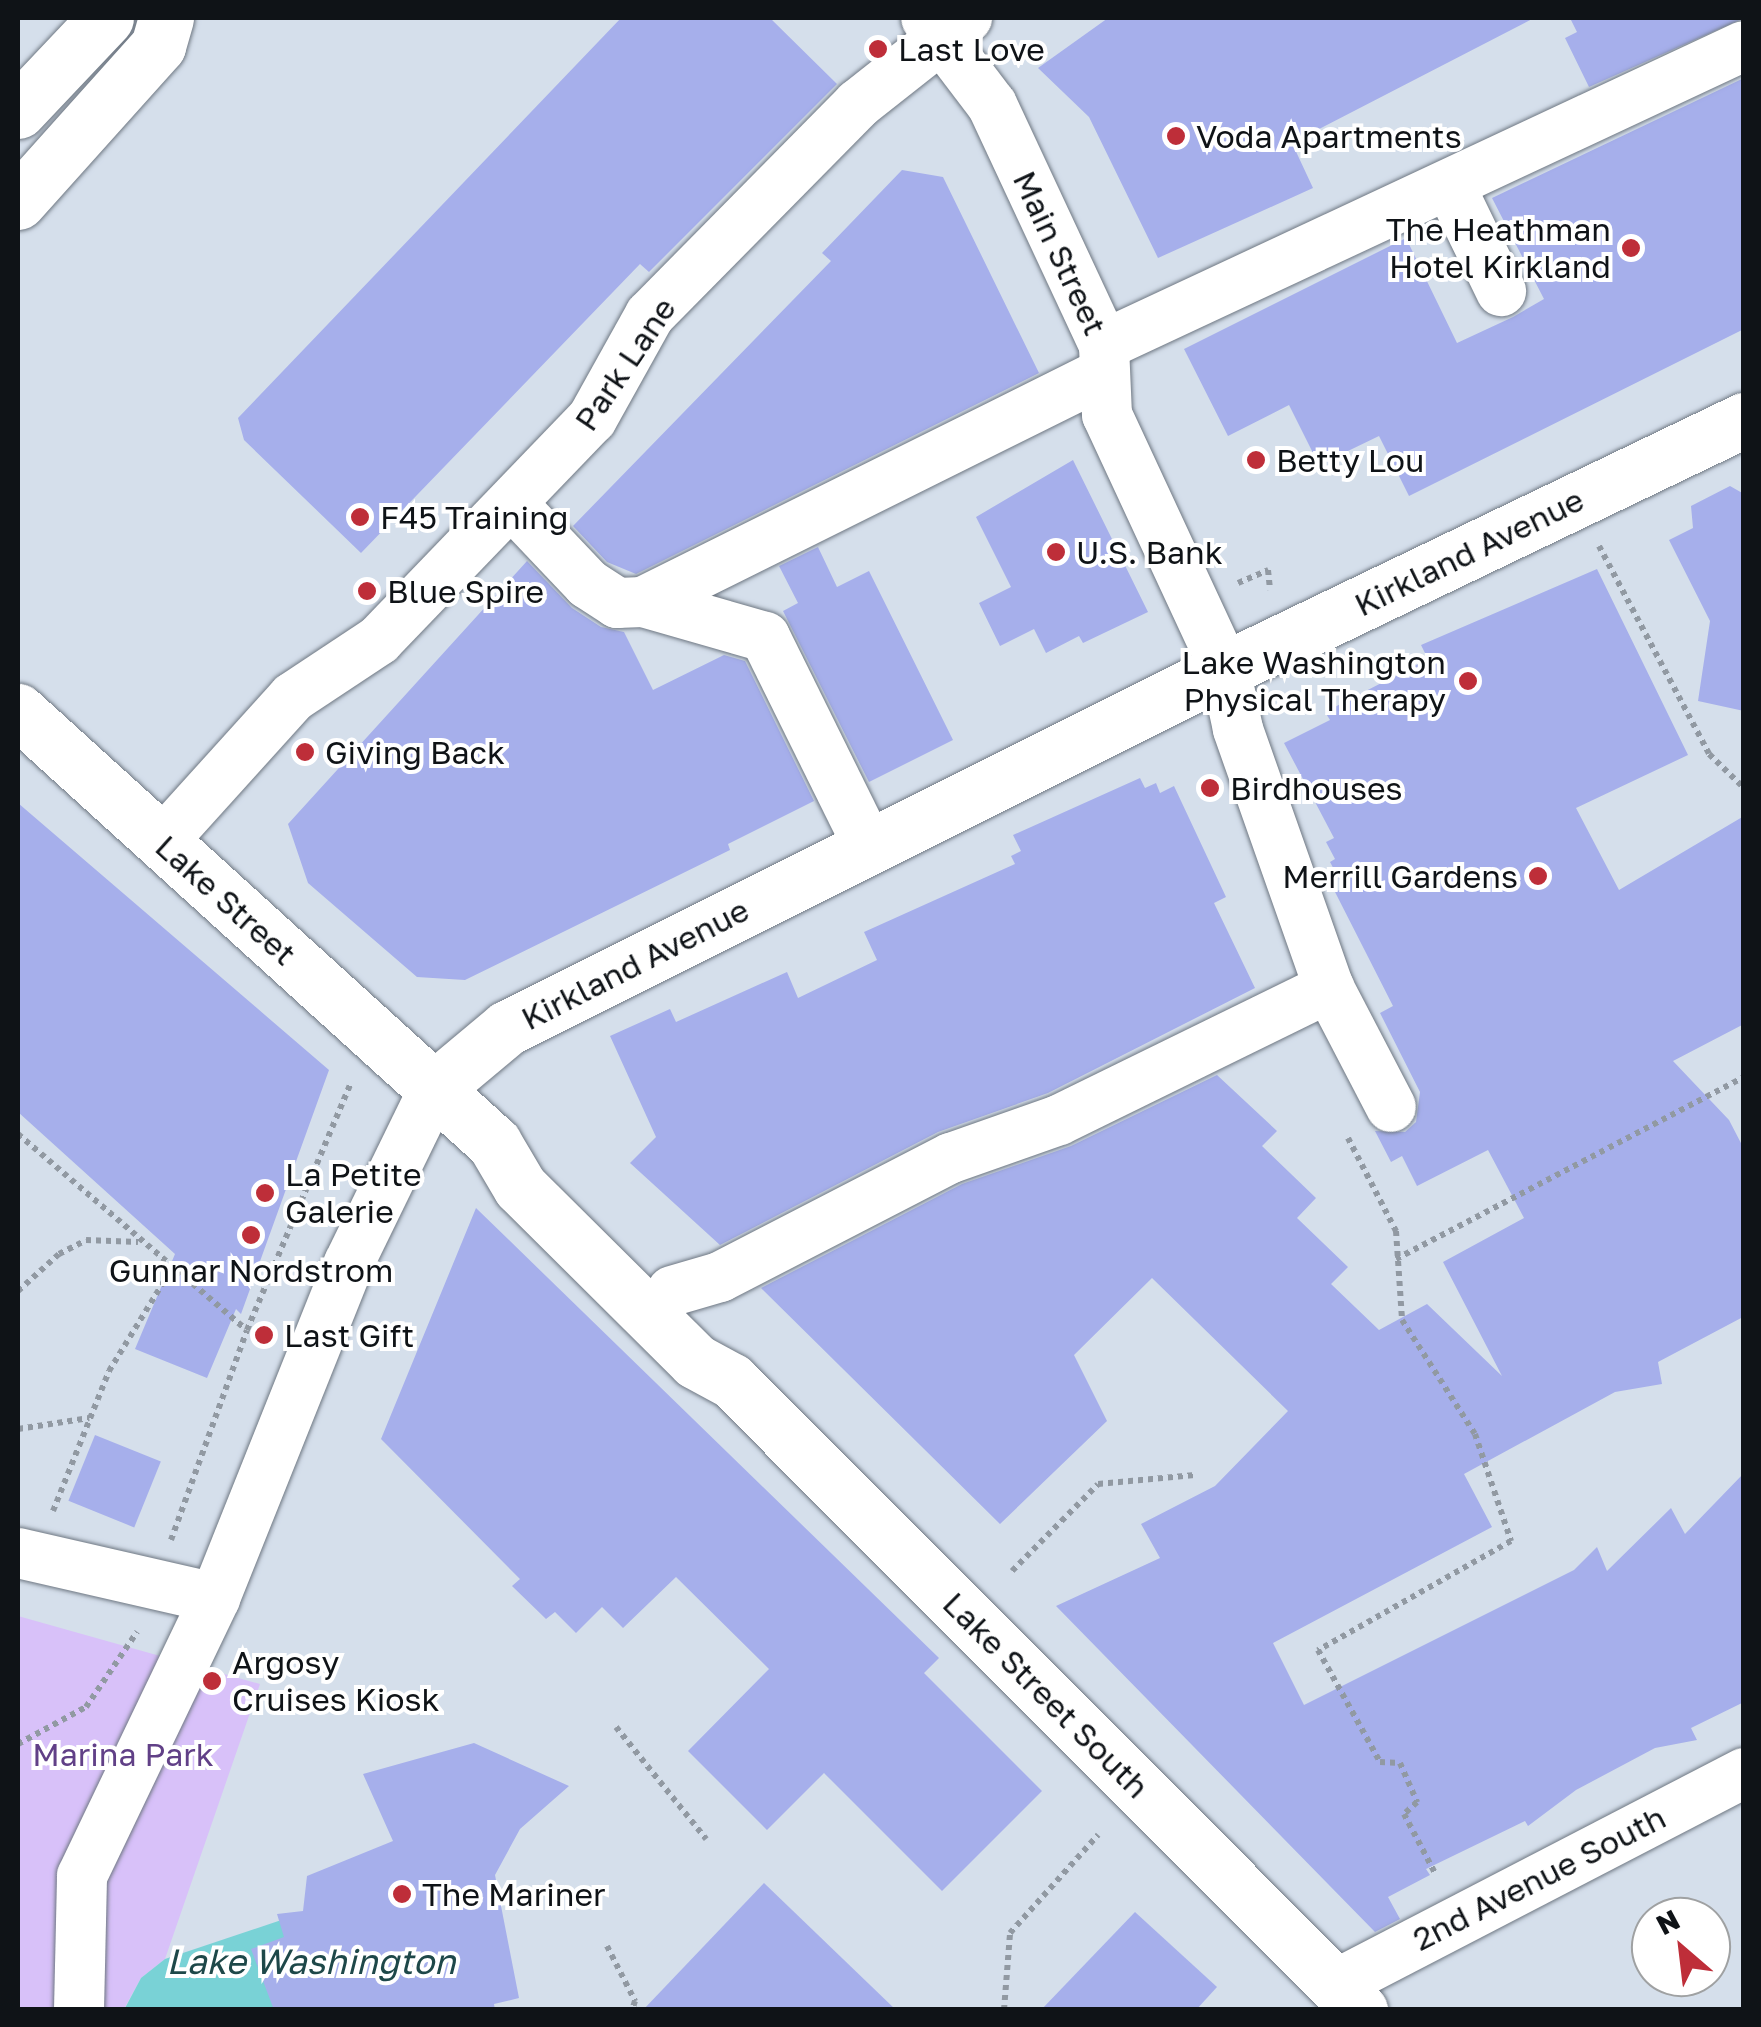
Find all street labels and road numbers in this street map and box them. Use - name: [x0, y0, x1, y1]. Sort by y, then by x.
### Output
- street label: Main Street: [1005, 165, 1115, 341]
- street label: Park Lane: [567, 290, 683, 438]
- street label: Kirkland Avenue: [1348, 480, 1590, 624]
- street label: Lake Street: [148, 827, 304, 973]
- street label: Kirkland Avenue: [515, 890, 755, 1038]
- street label: Lake Street South: [935, 1584, 1157, 1806]
- street label: 2nd Avenue South: [1406, 1798, 1672, 1958]

